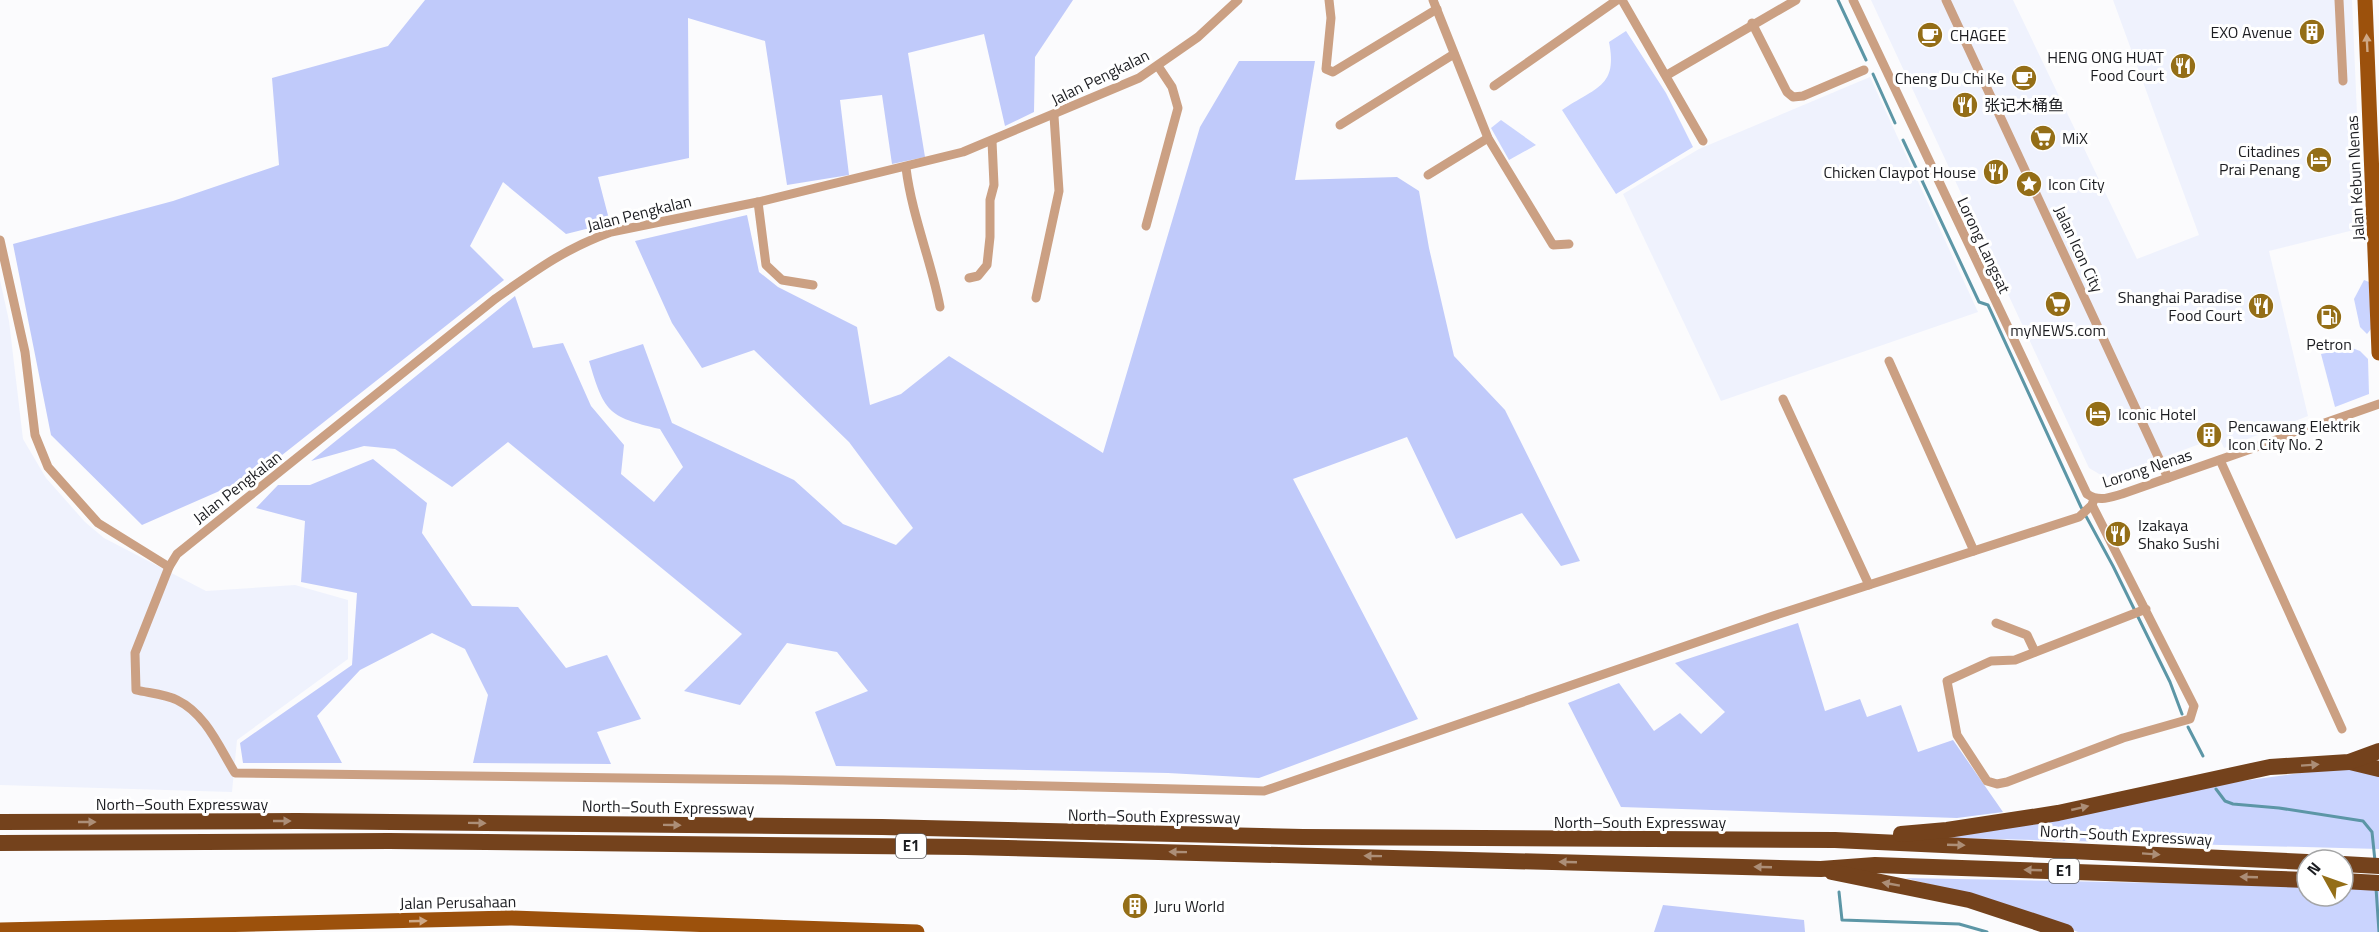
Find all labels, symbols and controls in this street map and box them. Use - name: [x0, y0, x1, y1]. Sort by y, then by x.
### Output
- building icon: EXO Avenue: [2297, 17, 2327, 47]
- cafe icon: CHAGEE: [1915, 20, 1945, 50]
- place label: EXO Avenue: [2210, 20, 2292, 44]
- place label: CHAGEE: [1950, 23, 2007, 47]
- one-way arrow: [2363, 34, 2372, 53]
- street label: Jalan Pengkalan: [1047, 43, 1153, 111]
- place label: HENG ONG HUAT Food Court: [2047, 45, 2165, 87]
- restaurant icon: HENG ONG HUAT Food Court: [2168, 51, 2198, 81]
- cafe icon: Cheng Du Chi Ke: [2009, 63, 2039, 93]
- place label: Cheng Du Chi Ke: [1895, 66, 2004, 90]
- restaurant icon: 张记木桶鱼: [1950, 90, 1980, 120]
- place label: 张记木桶鱼: [1984, 93, 2064, 117]
- street label: Jalan Kebun Nenas: [2340, 115, 2370, 241]
- supermarket icon: MiX: [2028, 123, 2058, 153]
- place label: MiX: [2062, 126, 2088, 150]
- place label: Citadines Prai Penang: [2219, 139, 2300, 181]
- hotel icon: Citadines Prai Penang: [2304, 145, 2334, 175]
- restaurant icon: Chicken Claypot House: [1981, 157, 2011, 187]
- place label: Chicken Claypot House: [1823, 160, 1976, 184]
- place icon: Icon City: [2014, 169, 2044, 199]
- place label: Icon City: [2048, 172, 2105, 196]
- street label: Jalan Pengkalan: [584, 188, 694, 238]
- street label: Lorong Langsat: [1951, 193, 2017, 297]
- street label: Jalan Icon City: [2048, 202, 2110, 297]
- place label: Shanghai Paradise Food Court: [2118, 285, 2242, 327]
- supermarket icon: myNEWS.com: [2043, 289, 2073, 319]
- restaurant icon: Shanghai Paradise Food Court: [2246, 291, 2276, 321]
- fuel station icon: Petron: [2314, 302, 2344, 332]
- place label: myNEWS.com: [2010, 318, 2106, 342]
- place label: Petron: [2306, 332, 2352, 356]
- hotel icon: Iconic Hotel: [2083, 399, 2113, 429]
- place label: Iconic Hotel: [2118, 402, 2196, 426]
- place label: Pencawang Elektrik Icon City No. 2: [2228, 414, 2360, 456]
- building icon: Pencawang Elektrik Icon City No. 2: [2194, 420, 2224, 450]
- street label: Lorong Nenas: [2099, 442, 2195, 494]
- street label: Jalan Pengkalan: [188, 445, 286, 529]
- place label: Izakaya Shako Sushi: [2138, 513, 2219, 555]
- restaurant icon: Izakaya Shako Sushi: [2103, 519, 2133, 549]
- one-way arrow: [2300, 760, 2319, 769]
- street label: North–South Expressway: [96, 792, 269, 816]
- street label: North–South Expressway: [582, 793, 755, 821]
- street label: North–South Expressway: [1068, 802, 1241, 830]
- one-way arrow: [2071, 803, 2090, 812]
- street label: North–South Expressway: [1554, 810, 1727, 834]
- one-way arrow: [272, 816, 291, 826]
- one-way arrow: [77, 817, 96, 827]
- one-way arrow: [467, 818, 486, 828]
- street label: North–South Expressway: [2039, 819, 2213, 852]
- one-way arrow: [662, 820, 681, 830]
- road number: E1: [896, 834, 926, 858]
- one-way arrow: [1947, 840, 1966, 849]
- one-way arrow: [1168, 847, 1187, 856]
- north arrow: [2295, 848, 2355, 908]
- one-way arrow: [2141, 849, 2160, 859]
- one-way arrow: [1363, 852, 1382, 861]
- text: N: [2301, 856, 2326, 880]
- one-way arrow: [1558, 857, 1577, 866]
- road number: E1: [2049, 859, 2079, 883]
- one-way arrow: [1753, 862, 1772, 872]
- one-way arrow: [2023, 865, 2042, 874]
- one-way arrow: [2239, 873, 2258, 882]
- one-way arrow: [1881, 879, 1900, 888]
- street label: Jalan Perusahaan: [399, 889, 517, 915]
- building icon: Juru World: [1120, 891, 1150, 921]
- place label: Juru World: [1154, 894, 1225, 918]
- one-way arrow: [408, 916, 427, 925]

